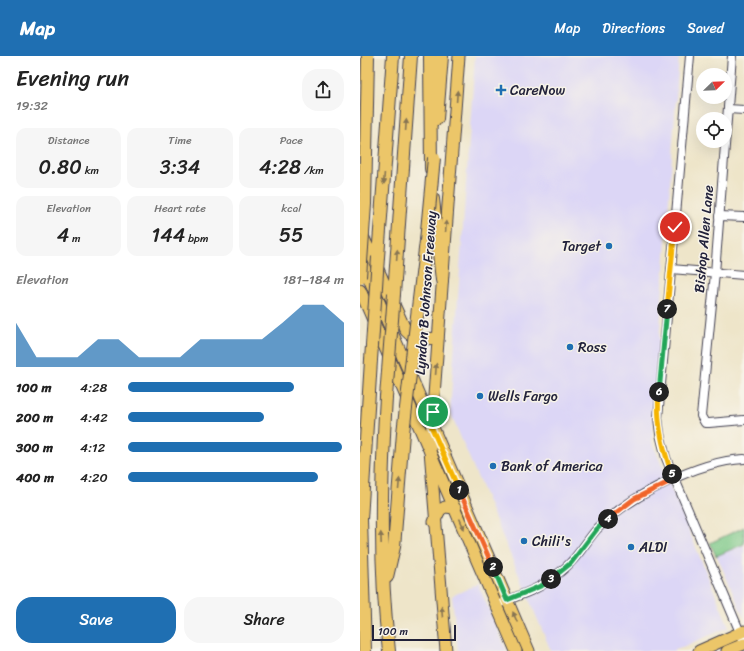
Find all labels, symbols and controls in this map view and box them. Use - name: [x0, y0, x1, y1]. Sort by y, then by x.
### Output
- text: Map: [20, 12, 55, 45]
- text: Map: [554, 16, 580, 41]
- text: Directions: [602, 16, 665, 41]
- text: Saved: [687, 16, 724, 41]
- text: Evening run: [16, 59, 129, 98]
- north arrow: [696, 68, 732, 104]
- map controls: [696, 68, 732, 148]
- button: share: [302, 69, 344, 111]
- place label: CareNow: [510, 78, 565, 103]
- marker: CareNow: [495, 84, 507, 96]
- one-way arrow: [453, 90, 460, 102]
- text: 19:32: [16, 94, 48, 117]
- button: locate: [696, 112, 732, 148]
- one-way arrow: [403, 119, 410, 131]
- text: Distance: [48, 131, 90, 150]
- text: Time: [168, 131, 192, 150]
- text: Pace: [280, 131, 303, 150]
- text: 0.80: [38, 150, 82, 185]
- text: 3:34: [160, 150, 200, 185]
- text: 4:28: [259, 150, 301, 185]
- text: km: [82, 161, 99, 180]
- text: /km: [301, 161, 324, 180]
- one-way arrow: [381, 173, 388, 185]
- street label: Bishop Allen Lane: [687, 184, 721, 294]
- text: Elevation: [46, 199, 91, 218]
- text: Heart rate: [154, 199, 206, 218]
- text: kcal: [281, 199, 301, 218]
- street label: Lyndon B Johnson Freeway: [408, 209, 444, 376]
- pin: [658, 210, 692, 244]
- icon: check: [664, 216, 686, 238]
- text: 4: [57, 218, 69, 253]
- text: 144: [152, 218, 185, 253]
- text: 55: [279, 218, 304, 253]
- one-way arrow: [443, 220, 450, 232]
- text: m: [69, 229, 81, 248]
- text: bpm: [185, 229, 208, 248]
- place label: Target: [562, 234, 602, 259]
- marker: Target: [604, 241, 614, 251]
- one-way arrow: [393, 249, 400, 261]
- text: Elevation: [16, 268, 69, 291]
- text: 181–184 m: [283, 268, 344, 291]
- pin: 7: [657, 299, 677, 319]
- text: 7: [664, 299, 670, 318]
- place label: Ross: [578, 335, 607, 360]
- marker: Ross: [565, 342, 575, 352]
- one-way arrow: [432, 363, 439, 375]
- text: 100 m: [16, 376, 51, 399]
- text: 4:28: [80, 376, 107, 399]
- pin: 6: [649, 382, 669, 402]
- text: 6: [656, 382, 662, 401]
- place label: Wells Fargo: [488, 384, 558, 409]
- marker: Wells Fargo: [475, 391, 485, 401]
- pin: [416, 395, 450, 429]
- icon: arrive: [422, 401, 444, 423]
- text: 200 m: [16, 406, 53, 429]
- text: 4:42: [80, 406, 108, 429]
- text: 300 m: [16, 436, 53, 459]
- text: 4:12: [80, 436, 105, 459]
- place label: Bank of America: [501, 454, 604, 479]
- marker: Bank of America: [488, 461, 498, 471]
- pin: 5: [662, 464, 682, 484]
- text: 5: [669, 464, 675, 483]
- text: 400 m: [16, 466, 54, 489]
- text: 4:20: [80, 466, 108, 489]
- one-way arrow: [396, 478, 403, 490]
- pin: 1: [449, 480, 469, 500]
- text: 1: [457, 480, 461, 499]
- pin: 4: [598, 509, 618, 529]
- text: 4: [605, 509, 611, 528]
- one-way arrow: [459, 519, 465, 530]
- place label: Chili's: [532, 529, 571, 554]
- one-way arrow: [378, 532, 385, 544]
- place label: ALDI: [638, 535, 668, 560]
- marker: Chili's: [519, 536, 529, 546]
- marker: ALDI: [626, 542, 636, 552]
- pin: 2: [483, 557, 503, 577]
- text: 2: [490, 557, 496, 576]
- pin: 3: [541, 569, 561, 589]
- text: 3: [548, 569, 554, 588]
- button: Save: [16, 597, 176, 643]
- button: Share: [184, 597, 344, 643]
- one-way arrow: [439, 606, 445, 618]
- one-way arrow: [511, 610, 517, 622]
- text: 100 m: [378, 622, 408, 641]
- scale bar: [372, 623, 456, 642]

